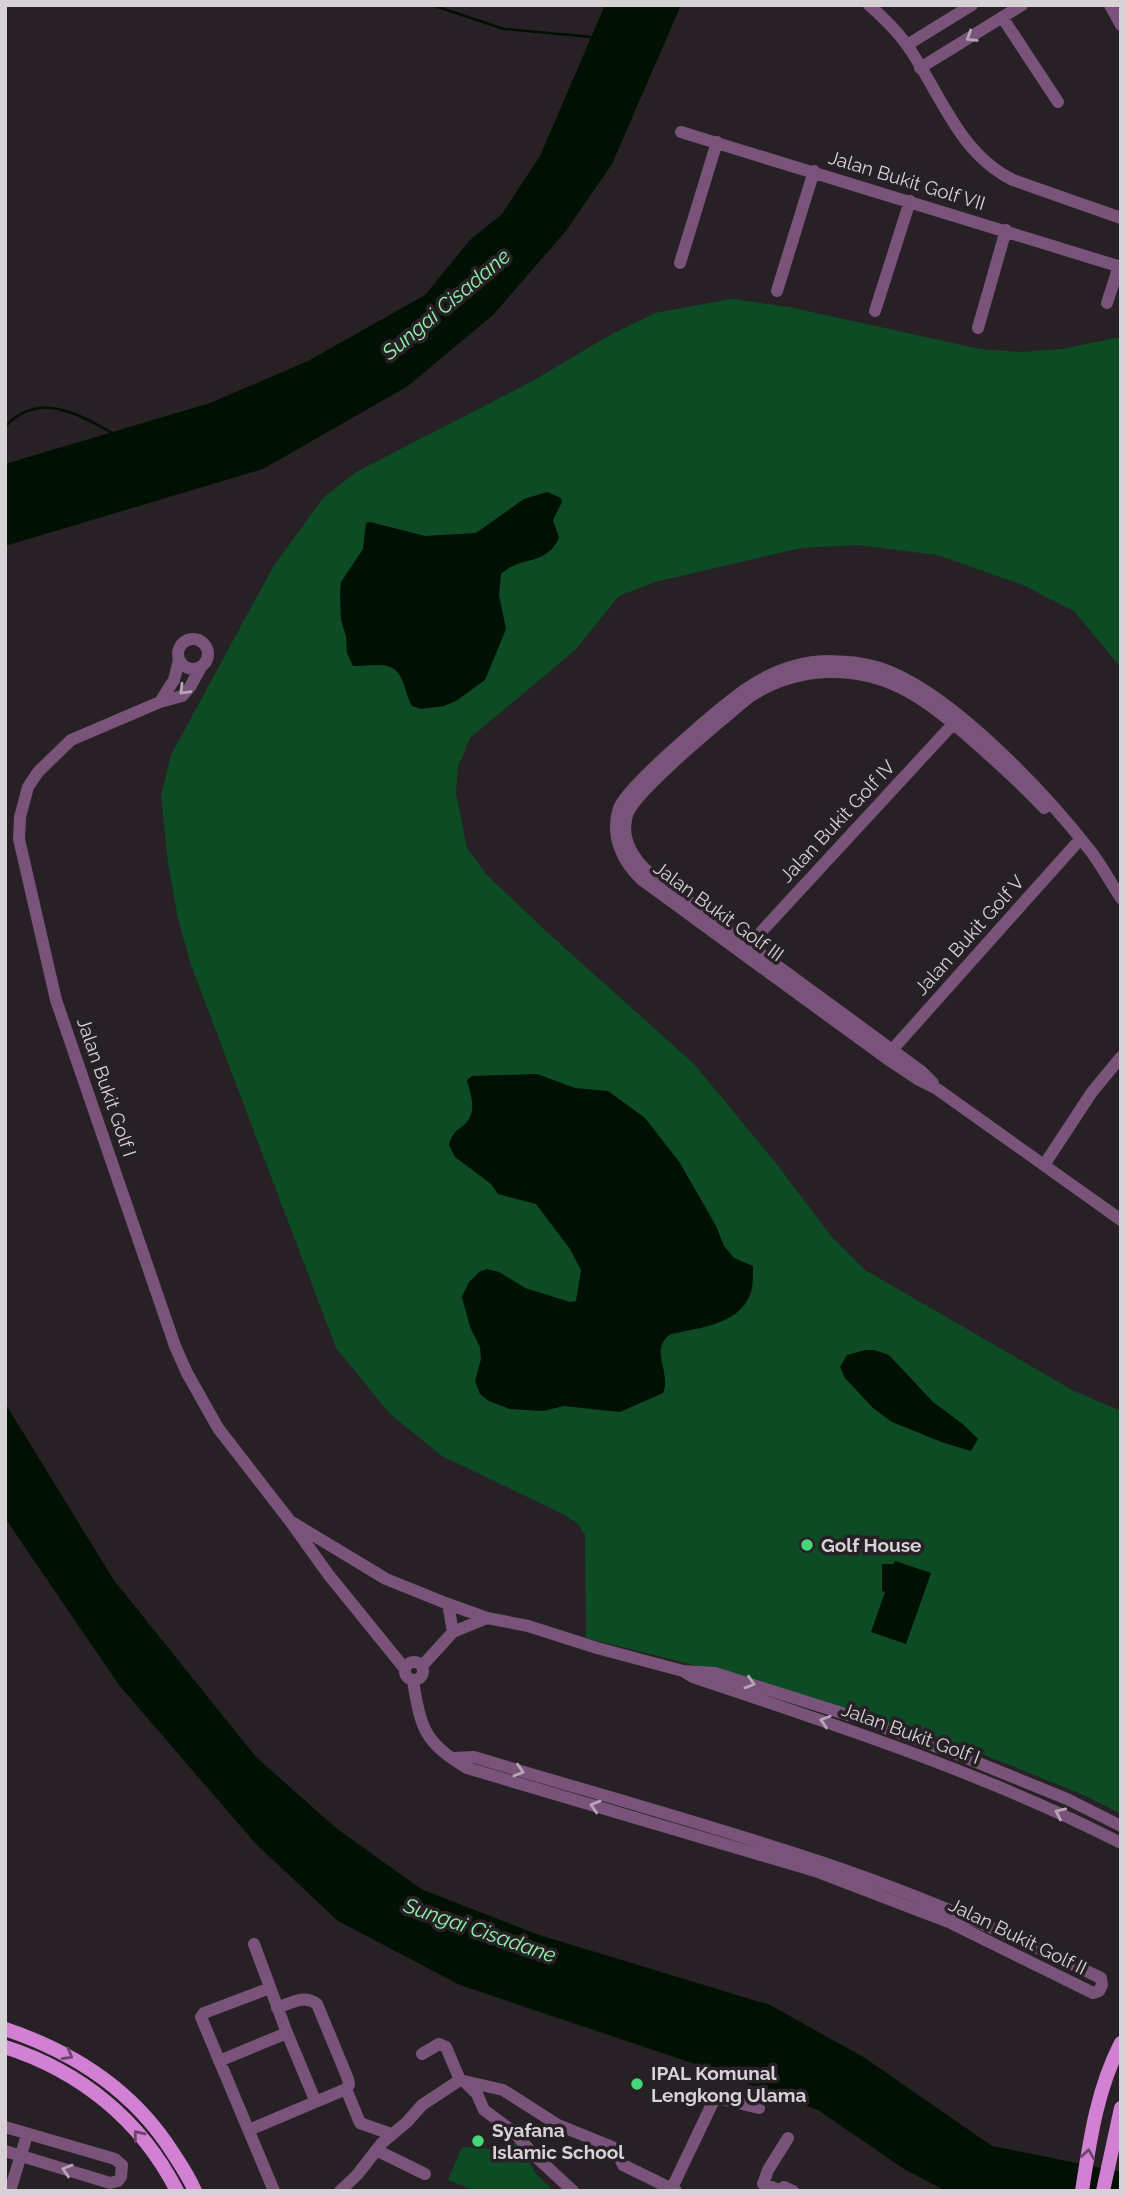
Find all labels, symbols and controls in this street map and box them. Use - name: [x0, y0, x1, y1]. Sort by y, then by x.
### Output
- one-way arrow: [966, 28, 979, 41]
- street label: Jalan Bukit Golf VII: [826, 146, 988, 214]
- water label: Sungai Cisadane: [376, 243, 515, 365]
- one-way arrow: [180, 682, 193, 695]
- street label: Jalan Bukit Golf IV: [775, 755, 899, 886]
- street label: Jalan Bukit Golf III: [650, 857, 788, 965]
- street label: Jalan Bukit Golf V: [910, 871, 1028, 999]
- street label: Jalan Bukit Golf I: [73, 1015, 141, 1159]
- place label: Golf House: [821, 1534, 921, 1556]
- marker: Golf House: [799, 1537, 815, 1553]
- one-way arrow: [743, 1675, 755, 1690]
- street label: Jalan Bukit Golf I: [839, 1698, 983, 1768]
- one-way arrow: [819, 1715, 831, 1730]
- one-way arrow: [513, 1762, 525, 1777]
- one-way arrow: [589, 1799, 601, 1814]
- one-way arrow: [1055, 1807, 1067, 1821]
- water label: Sungai Cisadane: [400, 1892, 559, 1968]
- street label: Jalan Bukit Golf II: [946, 1893, 1090, 1979]
- one-way arrow: [61, 2047, 73, 2060]
- place label: IPAL Komunal Lengkong Ulama: [651, 2062, 806, 2106]
- marker: IPAL Komunal Lengkong Ulama: [629, 2076, 645, 2092]
- place label: Syafana Islamic School: [492, 2119, 625, 2163]
- one-way arrow: [134, 2130, 147, 2142]
- marker: Syafana Islamic School: [470, 2133, 486, 2149]
- one-way arrow: [1080, 2148, 1095, 2160]
- one-way arrow: [61, 2164, 73, 2178]

